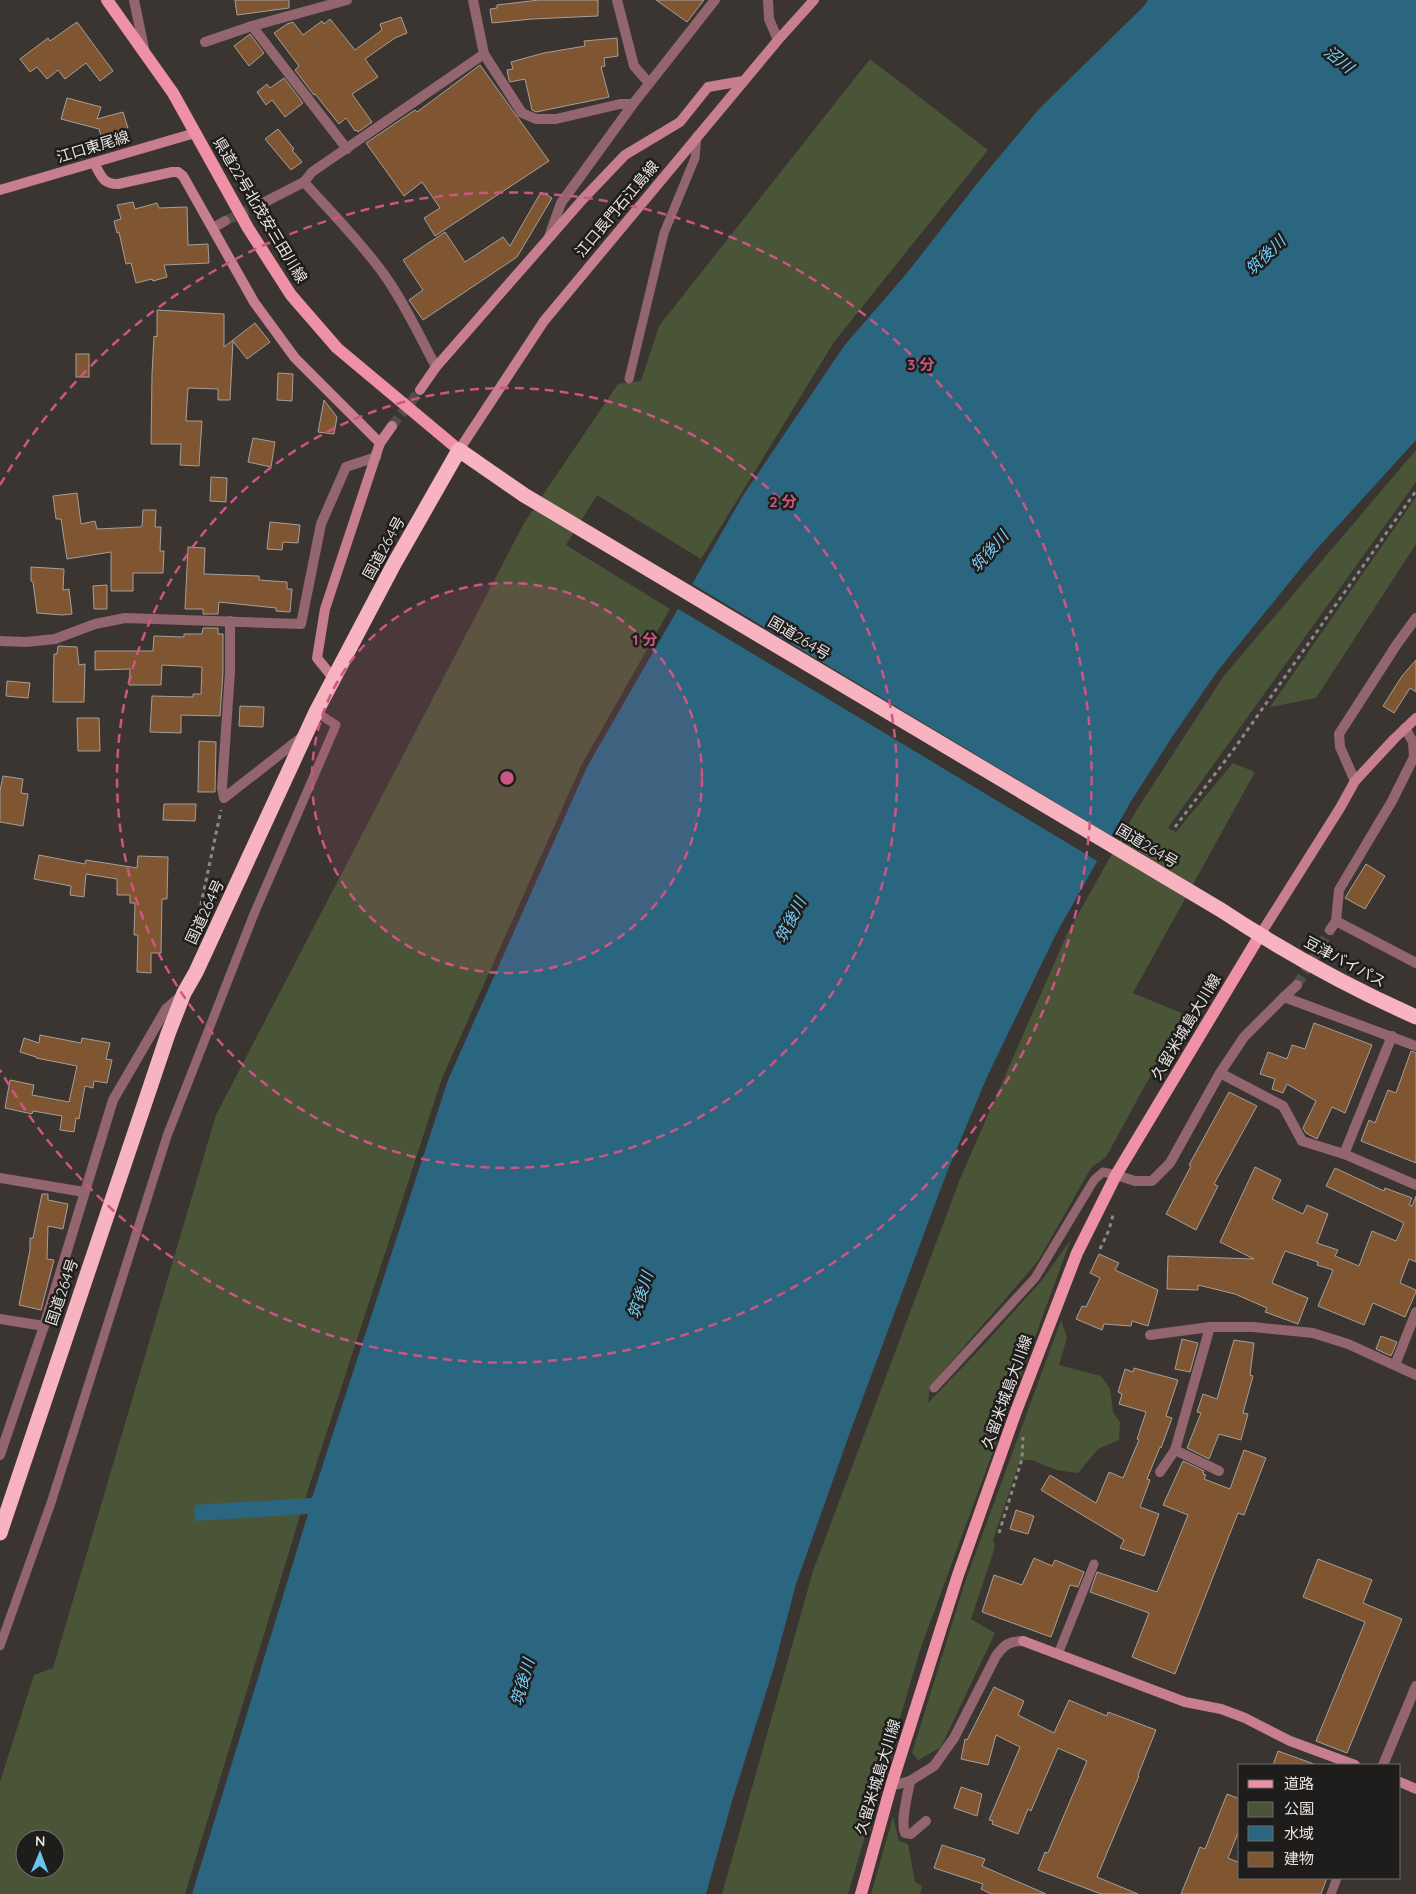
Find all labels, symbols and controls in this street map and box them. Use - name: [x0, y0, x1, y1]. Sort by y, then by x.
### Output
- water label: 沼川: [1320, 41, 1359, 78]
- street label: 江口東尾線: [54, 126, 132, 167]
- street label: 県道22号北茂安三田川線: [209, 133, 311, 286]
- street label: 江口長門石江島線: [571, 157, 662, 261]
- water label: 筑後川: [1241, 230, 1291, 279]
- text: 3 分: [907, 355, 935, 374]
- text: 2 分: [769, 492, 797, 511]
- street label: 国道264号: [358, 513, 409, 583]
- water label: 筑後川: [966, 525, 1014, 576]
- street label: 国道264号: [765, 612, 834, 664]
- text: 1 分: [632, 630, 658, 649]
- centre of rings: [498, 769, 516, 787]
- street label: 国道264号: [1113, 820, 1182, 872]
- street label: 国道264号: [181, 876, 228, 947]
- water label: 筑後川: [770, 892, 811, 946]
- street label: 豆津バイパス: [1301, 932, 1389, 991]
- street label: 久留米城島大川線: [1147, 970, 1225, 1083]
- street label: 国道264号: [41, 1256, 82, 1328]
- water label: 筑後川: [623, 1267, 658, 1321]
- street label: 久留米城島大川線: [977, 1332, 1036, 1451]
- water label: 筑後川: [506, 1654, 539, 1708]
- street label: 久留米城島大川線: [851, 1717, 904, 1837]
- legend: [1238, 1764, 1401, 1879]
- text: 道路: [1284, 1774, 1314, 1793]
- text: 公園: [1284, 1799, 1314, 1818]
- text: 水域: [1284, 1824, 1314, 1843]
- north arrow: [15, 1829, 65, 1879]
- text: N: [35, 1832, 46, 1850]
- text: 建物: [1284, 1849, 1314, 1868]

